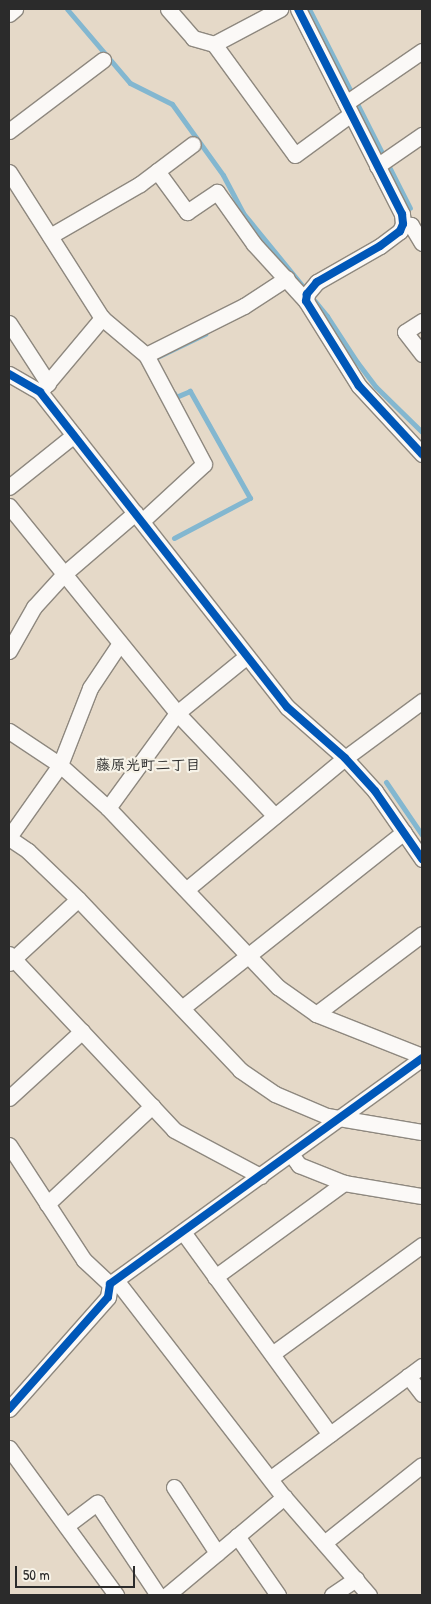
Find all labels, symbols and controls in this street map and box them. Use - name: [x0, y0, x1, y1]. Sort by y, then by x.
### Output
- district label: 藤原光町二丁目: [96, 756, 200, 774]
- scale bar: [18, 1556, 138, 1588]
- text: 50 m: [23, 1564, 50, 1585]

